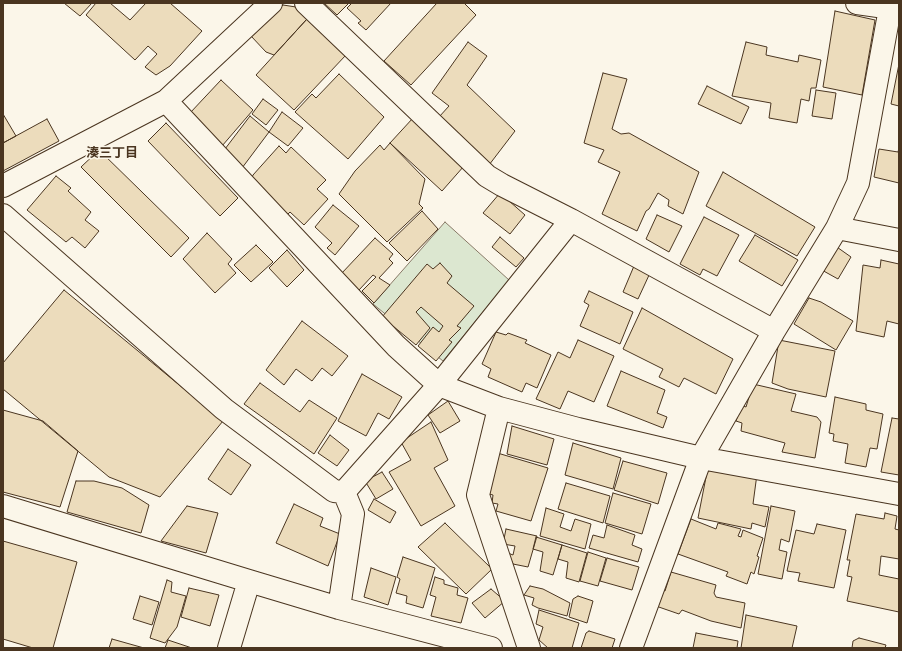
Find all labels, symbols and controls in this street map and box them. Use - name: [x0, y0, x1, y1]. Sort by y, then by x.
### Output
- district label: 湊三丁目: [86, 145, 138, 161]

